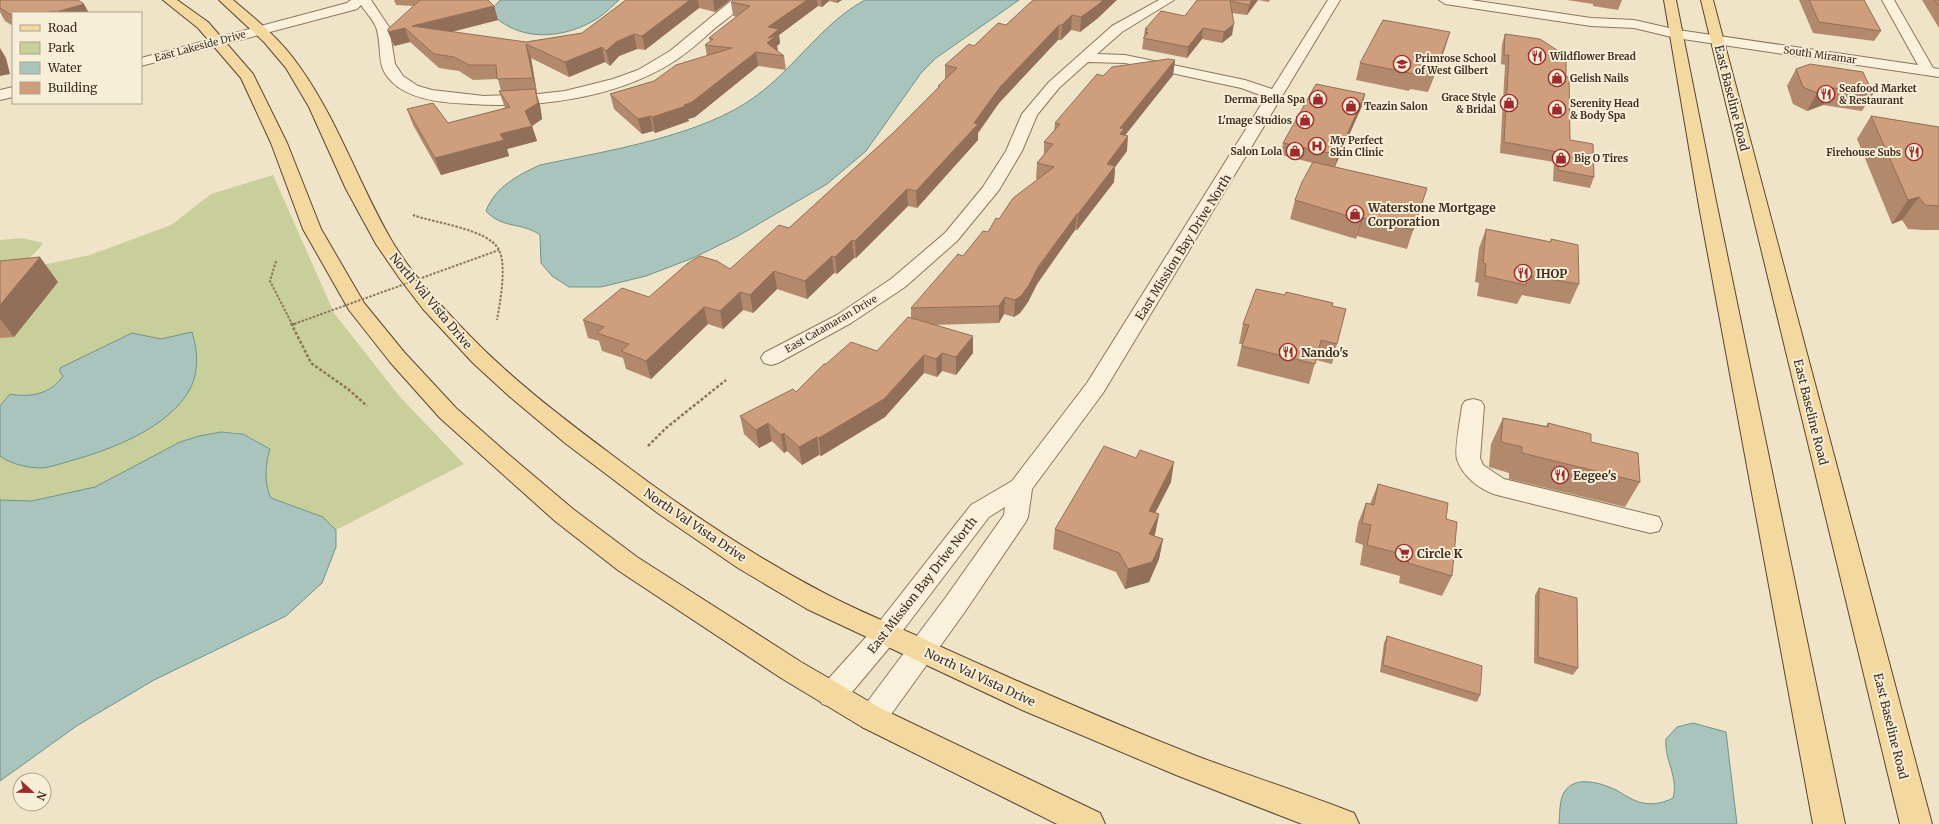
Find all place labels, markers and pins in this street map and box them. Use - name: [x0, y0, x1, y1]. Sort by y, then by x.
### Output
- restaurant icon: Wildflower Bread: [1527, 46, 1547, 66]
- place label: Wildflower Bread: [1549, 50, 1636, 63]
- place label: Primrose School of West Gilbert: [1415, 52, 1497, 77]
- school or university icon: Primrose School of West Gilbert: [1392, 54, 1412, 74]
- shop icon: Gelish Nails: [1547, 68, 1567, 88]
- place label: Gelish Nails: [1570, 72, 1629, 85]
- place label: Seafood Market & Restaurant: [1839, 82, 1917, 107]
- restaurant icon: Seafood Market & Restaurant: [1816, 84, 1836, 104]
- shop icon: Derma Bella Spa: [1308, 89, 1328, 109]
- place label: Grace Style & Bridal: [1441, 91, 1497, 116]
- place label: Derma Bella Spa: [1224, 93, 1305, 106]
- shop icon: Grace Style & Bridal: [1499, 93, 1519, 113]
- shop icon: Teazin Salon: [1341, 96, 1361, 116]
- place label: Serenity Head & Body Spa: [1570, 97, 1639, 122]
- shop icon: Serenity Head & Body Spa: [1547, 99, 1567, 119]
- place label: Teazin Salon: [1364, 100, 1428, 113]
- shop icon: L'mage Studios: [1295, 110, 1315, 130]
- place label: L'mage Studios: [1218, 114, 1292, 127]
- place label: My Perfect Skin Clinic: [1330, 134, 1384, 159]
- hospital icon: My Perfect Skin Clinic: [1307, 136, 1327, 156]
- shop icon: Salon Lola: [1285, 141, 1305, 161]
- restaurant icon: Firehouse Subs: [1904, 142, 1924, 162]
- place label: Salon Lola: [1231, 145, 1282, 158]
- place label: Firehouse Subs: [1826, 146, 1901, 159]
- shop icon: Big O Tires: [1551, 148, 1571, 168]
- place label: Big O Tires: [1574, 152, 1628, 165]
- place label: Waterstone Mortgage Corporation: [1367, 200, 1496, 229]
- shop icon: Waterstone Mortgage Corporation: [1345, 204, 1365, 224]
- restaurant icon: IHOP: [1513, 263, 1533, 283]
- place label: IHOP: [1536, 266, 1567, 281]
- restaurant icon: Nando's: [1278, 342, 1298, 362]
- place label: Nando's: [1301, 345, 1348, 360]
- restaurant icon: Eegee's: [1550, 465, 1570, 485]
- place label: Eegee's: [1573, 468, 1617, 483]
- supermarket icon: Circle K: [1394, 543, 1414, 563]
- place label: Circle K: [1417, 546, 1463, 561]

